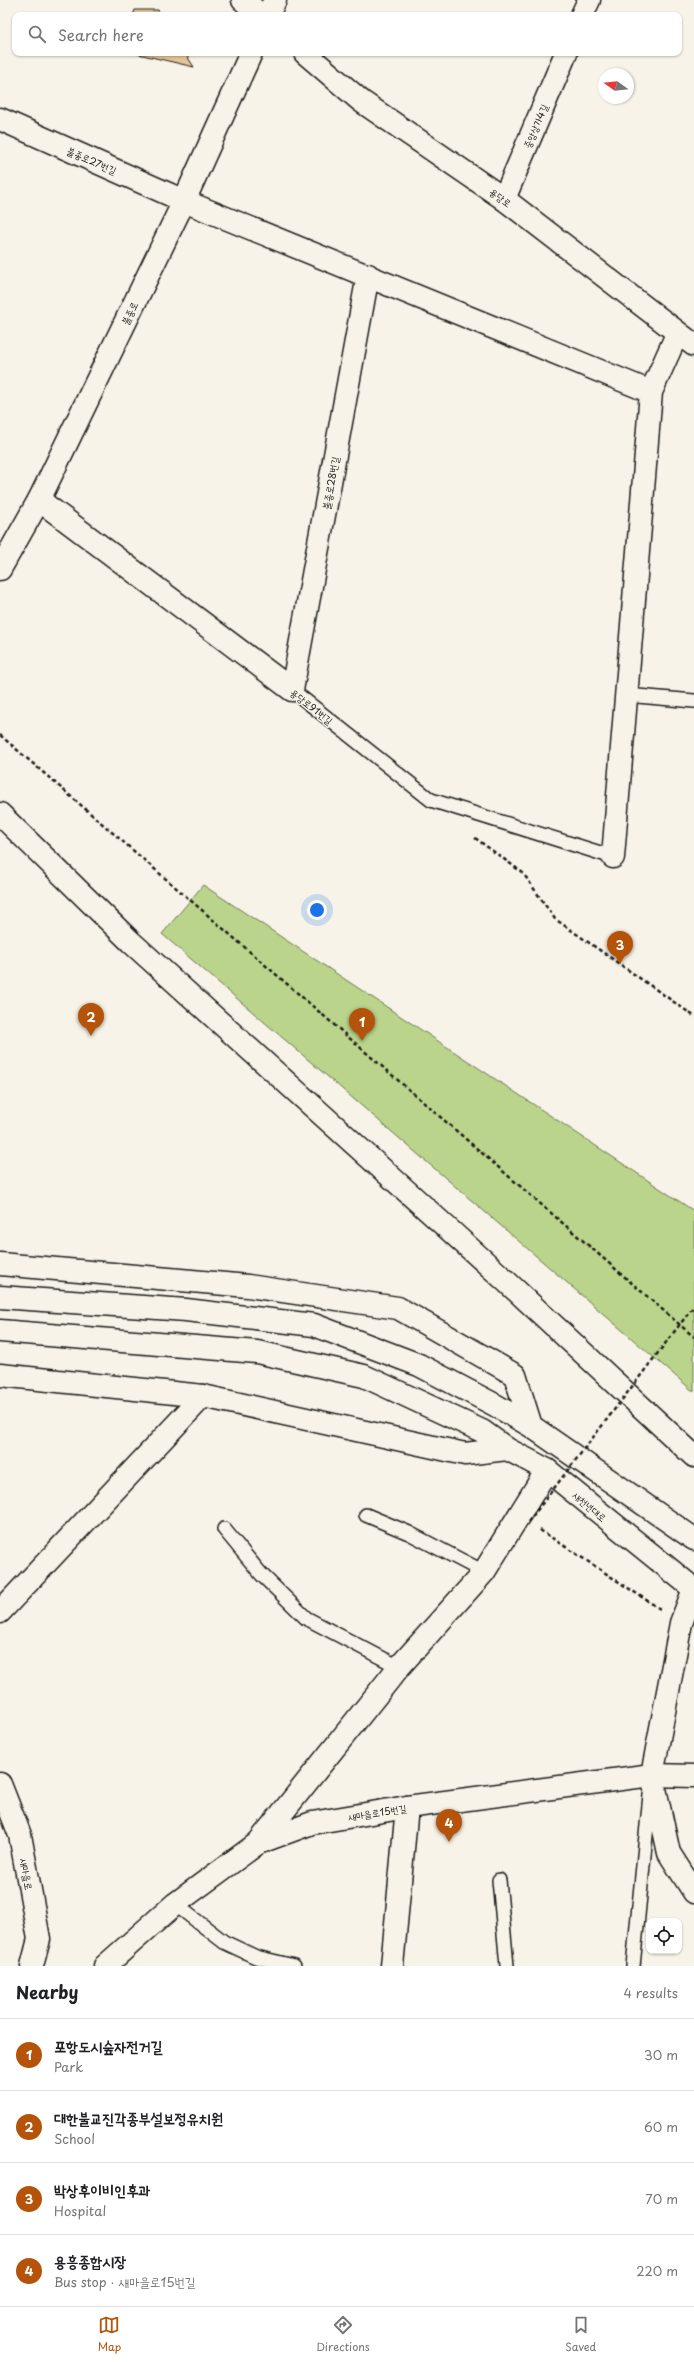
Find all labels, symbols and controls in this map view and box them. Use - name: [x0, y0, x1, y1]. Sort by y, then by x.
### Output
- search box: [12, 12, 682, 56]
- icon: search: [26, 23, 48, 45]
- text: Search here: [58, 23, 144, 46]
- north arrow: [598, 68, 634, 104]
- street label: 중앙상가4길: [519, 102, 551, 150]
- street label: 불종로27번길: [65, 142, 119, 178]
- street label: 용당로: [487, 184, 515, 210]
- street label: 불종로: [117, 299, 141, 327]
- street label: 불종로28번길: [318, 455, 342, 511]
- street label: 용당로91번길: [287, 685, 337, 727]
- your location: [307, 900, 327, 920]
- pin: 3: [607, 931, 633, 964]
- pin: 2: [78, 1003, 104, 1036]
- pin: 1: [349, 1008, 375, 1041]
- street label: 새천년대로: [570, 1487, 610, 1525]
- street label: 새마을로15번길: [347, 1800, 407, 1824]
- pin: 4: [436, 1809, 462, 1842]
- street label: 새마을로: [17, 1857, 37, 1891]
- map controls: [646, 1918, 682, 1954]
- button: locate: [646, 1918, 682, 1954]
- text: Nearby: [16, 1979, 78, 2005]
- text: 4 results: [624, 1983, 678, 2002]
- text: 포항도시숲자전거길: [54, 2034, 163, 2057]
- text: 1: [26, 2045, 32, 2064]
- text: 30 m: [644, 2045, 678, 2064]
- text: Park: [54, 2057, 83, 2076]
- text: 대한불교진각종부설보정유치원: [54, 2106, 223, 2129]
- text: 2: [24, 2117, 34, 2136]
- text: 60 m: [644, 2117, 678, 2136]
- text: School: [54, 2129, 95, 2148]
- text: 박상후이비인후과: [54, 2178, 151, 2201]
- text: 3: [25, 2189, 33, 2208]
- text: 70 m: [645, 2189, 678, 2208]
- text: Hospital: [54, 2201, 106, 2220]
- text: 용흥종합시장: [54, 2249, 126, 2272]
- text: 4: [25, 2261, 33, 2280]
- text: 220 m: [636, 2261, 678, 2280]
- text: Bus stop · 새마을로15번길: [54, 2272, 196, 2291]
- tab: Map: [98, 2314, 121, 2355]
- tab: Directions: [316, 2314, 370, 2355]
- tab: Saved: [565, 2314, 596, 2355]

